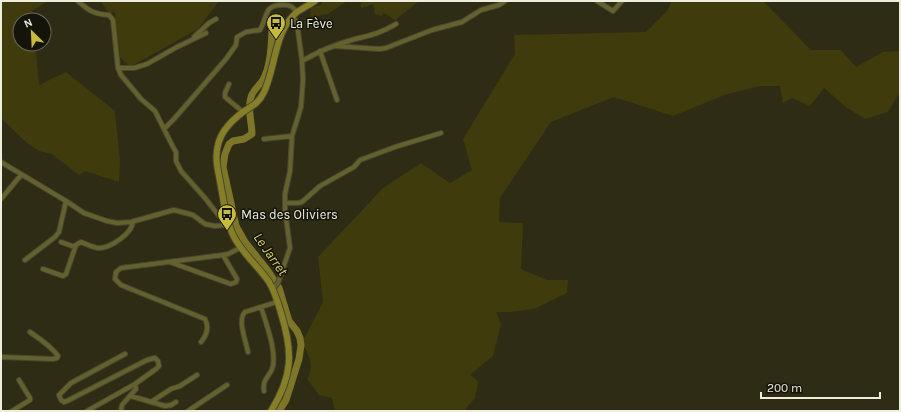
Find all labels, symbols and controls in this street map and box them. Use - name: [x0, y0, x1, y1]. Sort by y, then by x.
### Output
- north arrow: [12, 12, 52, 52]
- bus stop icon: La Fève: [265, 12, 287, 40]
- text: N: [22, 16, 34, 31]
- place label: La Fève: [290, 16, 333, 31]
- bus stop icon: Mas des Oliviers: [216, 203, 238, 231]
- place label: Mas des Oliviers: [241, 207, 338, 222]
- water label: Le Jarret: [250, 230, 292, 279]
- scale bar: [761, 374, 880, 400]
- text: 200 m: [767, 381, 802, 395]

